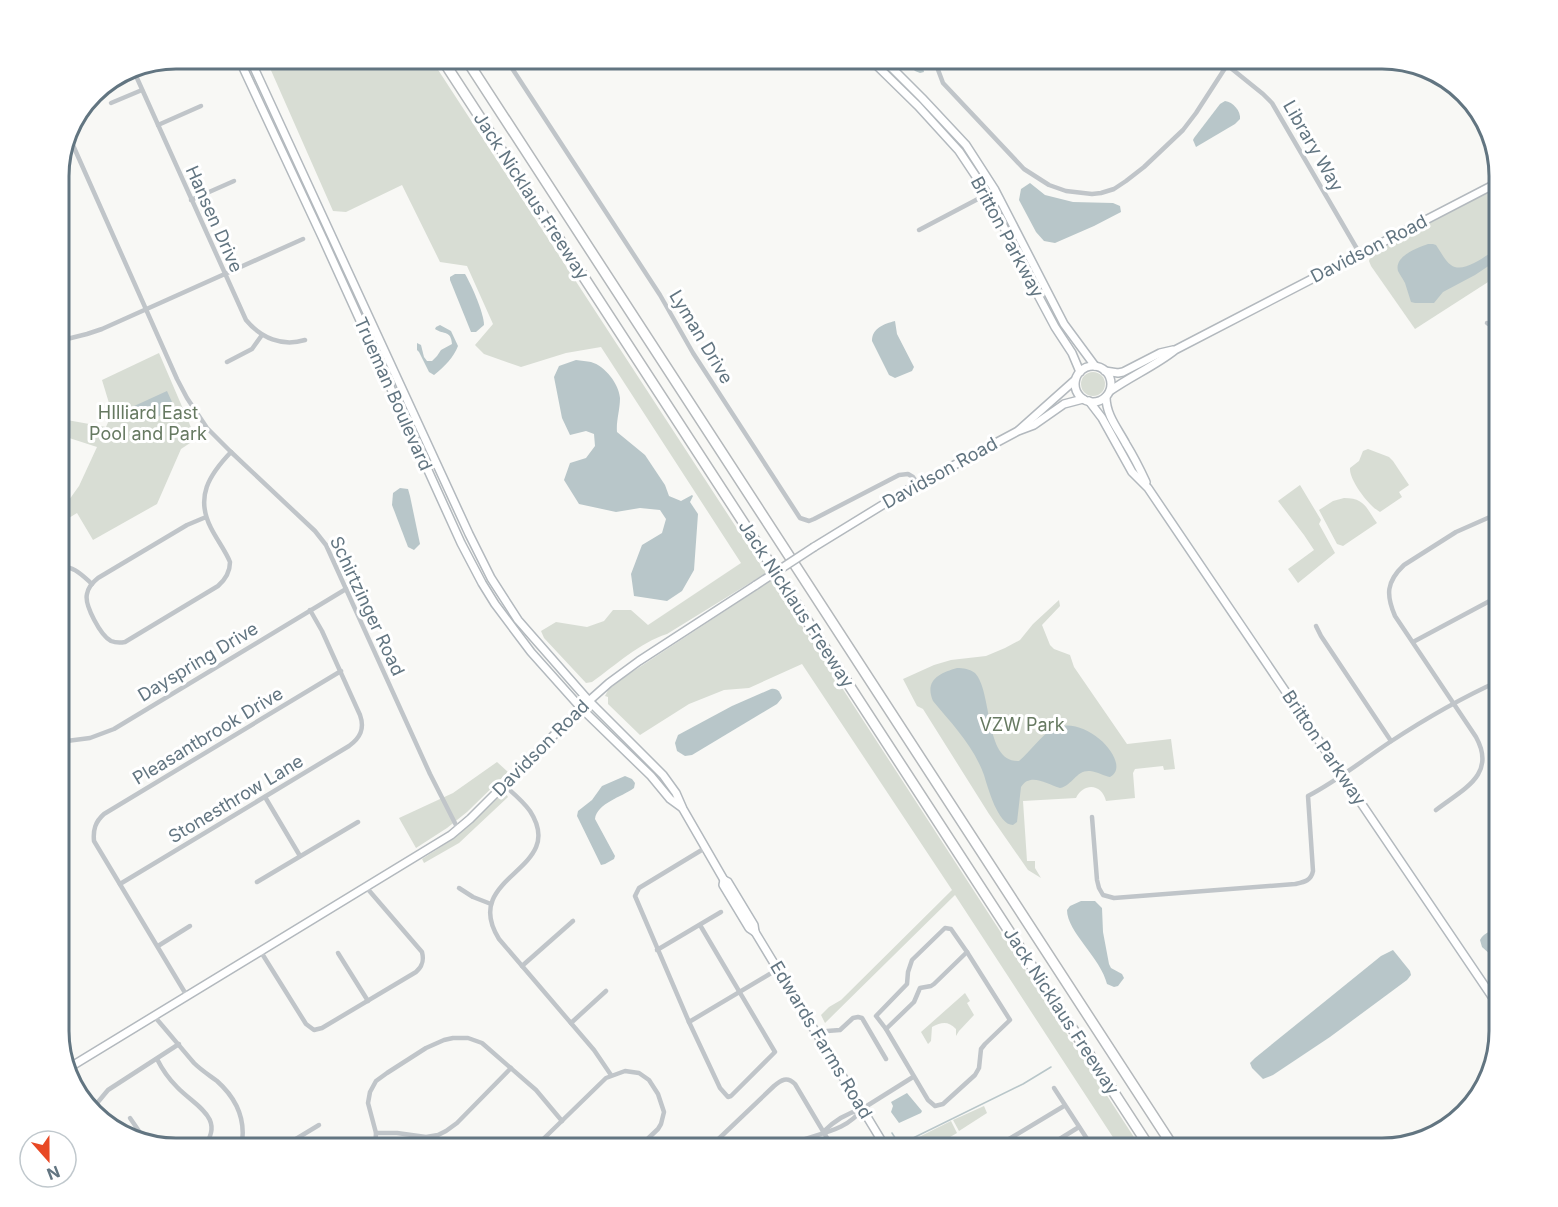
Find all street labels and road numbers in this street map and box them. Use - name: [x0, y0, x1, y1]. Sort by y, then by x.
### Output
- street label: Library Way: [1279, 97, 1348, 195]
- street label: Jack Nicklaus Freeway: [469, 108, 593, 283]
- street label: Hansen Drive: [182, 162, 247, 275]
- street label: Britton Parkway: [967, 173, 1048, 301]
- street label: Davidson Road: [1307, 210, 1430, 287]
- street label: Lyman Drive: [665, 286, 738, 387]
- street label: Trueman Boulevard: [350, 314, 437, 474]
- street label: Davidson Road: [879, 432, 1001, 513]
- street label: Jack Nicklaus Freeway: [734, 516, 858, 691]
- street label: Schirtzinger Road: [326, 533, 409, 679]
- street label: Dayspring Drive: [134, 617, 262, 706]
- street label: Pleasantbrook Drive: [129, 682, 287, 789]
- street label: Britton Parkway: [1278, 686, 1371, 809]
- street label: Davidson Road: [488, 695, 593, 800]
- street label: Stonesthrow Lane: [165, 750, 307, 847]
- street label: Jack Nicklaus Freeway: [999, 923, 1123, 1098]
- street label: Edwards Farms Road: [766, 957, 877, 1122]

